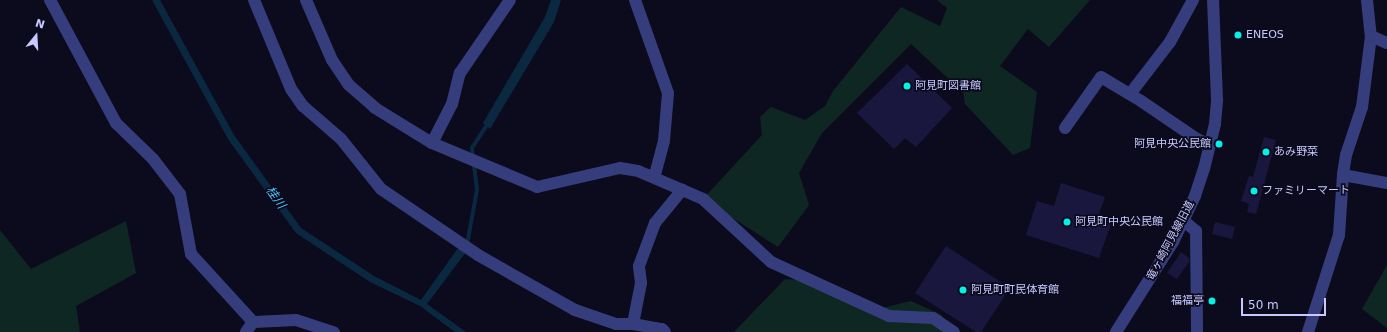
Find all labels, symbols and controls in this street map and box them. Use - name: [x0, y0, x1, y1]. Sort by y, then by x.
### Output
- north arrow: [16, 16, 56, 56]
- text: N: [33, 17, 46, 32]
- place label: ENEOS: [1246, 28, 1284, 42]
- marker: ENEOS: [1233, 30, 1243, 40]
- place label: 阿見町図書館: [915, 79, 981, 93]
- marker: 阿見町図書館: [902, 81, 912, 91]
- place label: 阿見中央公民館: [1134, 137, 1211, 151]
- marker: 阿見中央公民館: [1214, 139, 1224, 149]
- place label: あみ野菜: [1274, 145, 1318, 159]
- marker: あみ野菜: [1261, 147, 1271, 157]
- water label: 桂川: [262, 184, 288, 212]
- place label: ファミリーマート: [1262, 184, 1350, 198]
- marker: ファミリーマート: [1249, 186, 1259, 196]
- street label: 竜ヶ崎阿見線旧道: [1145, 199, 1197, 283]
- place label: 阿見町中央公民館: [1075, 215, 1163, 229]
- marker: 阿見町中央公民館: [1062, 217, 1072, 227]
- place label: 阿見町町民体育館: [971, 283, 1059, 297]
- marker: 阿見町町民体育館: [958, 285, 968, 295]
- scale bar: [1243, 290, 1328, 316]
- place label: 福福亭: [1171, 294, 1204, 308]
- marker: 福福亭: [1207, 296, 1217, 306]
- text: 50 m: [1248, 298, 1279, 312]

